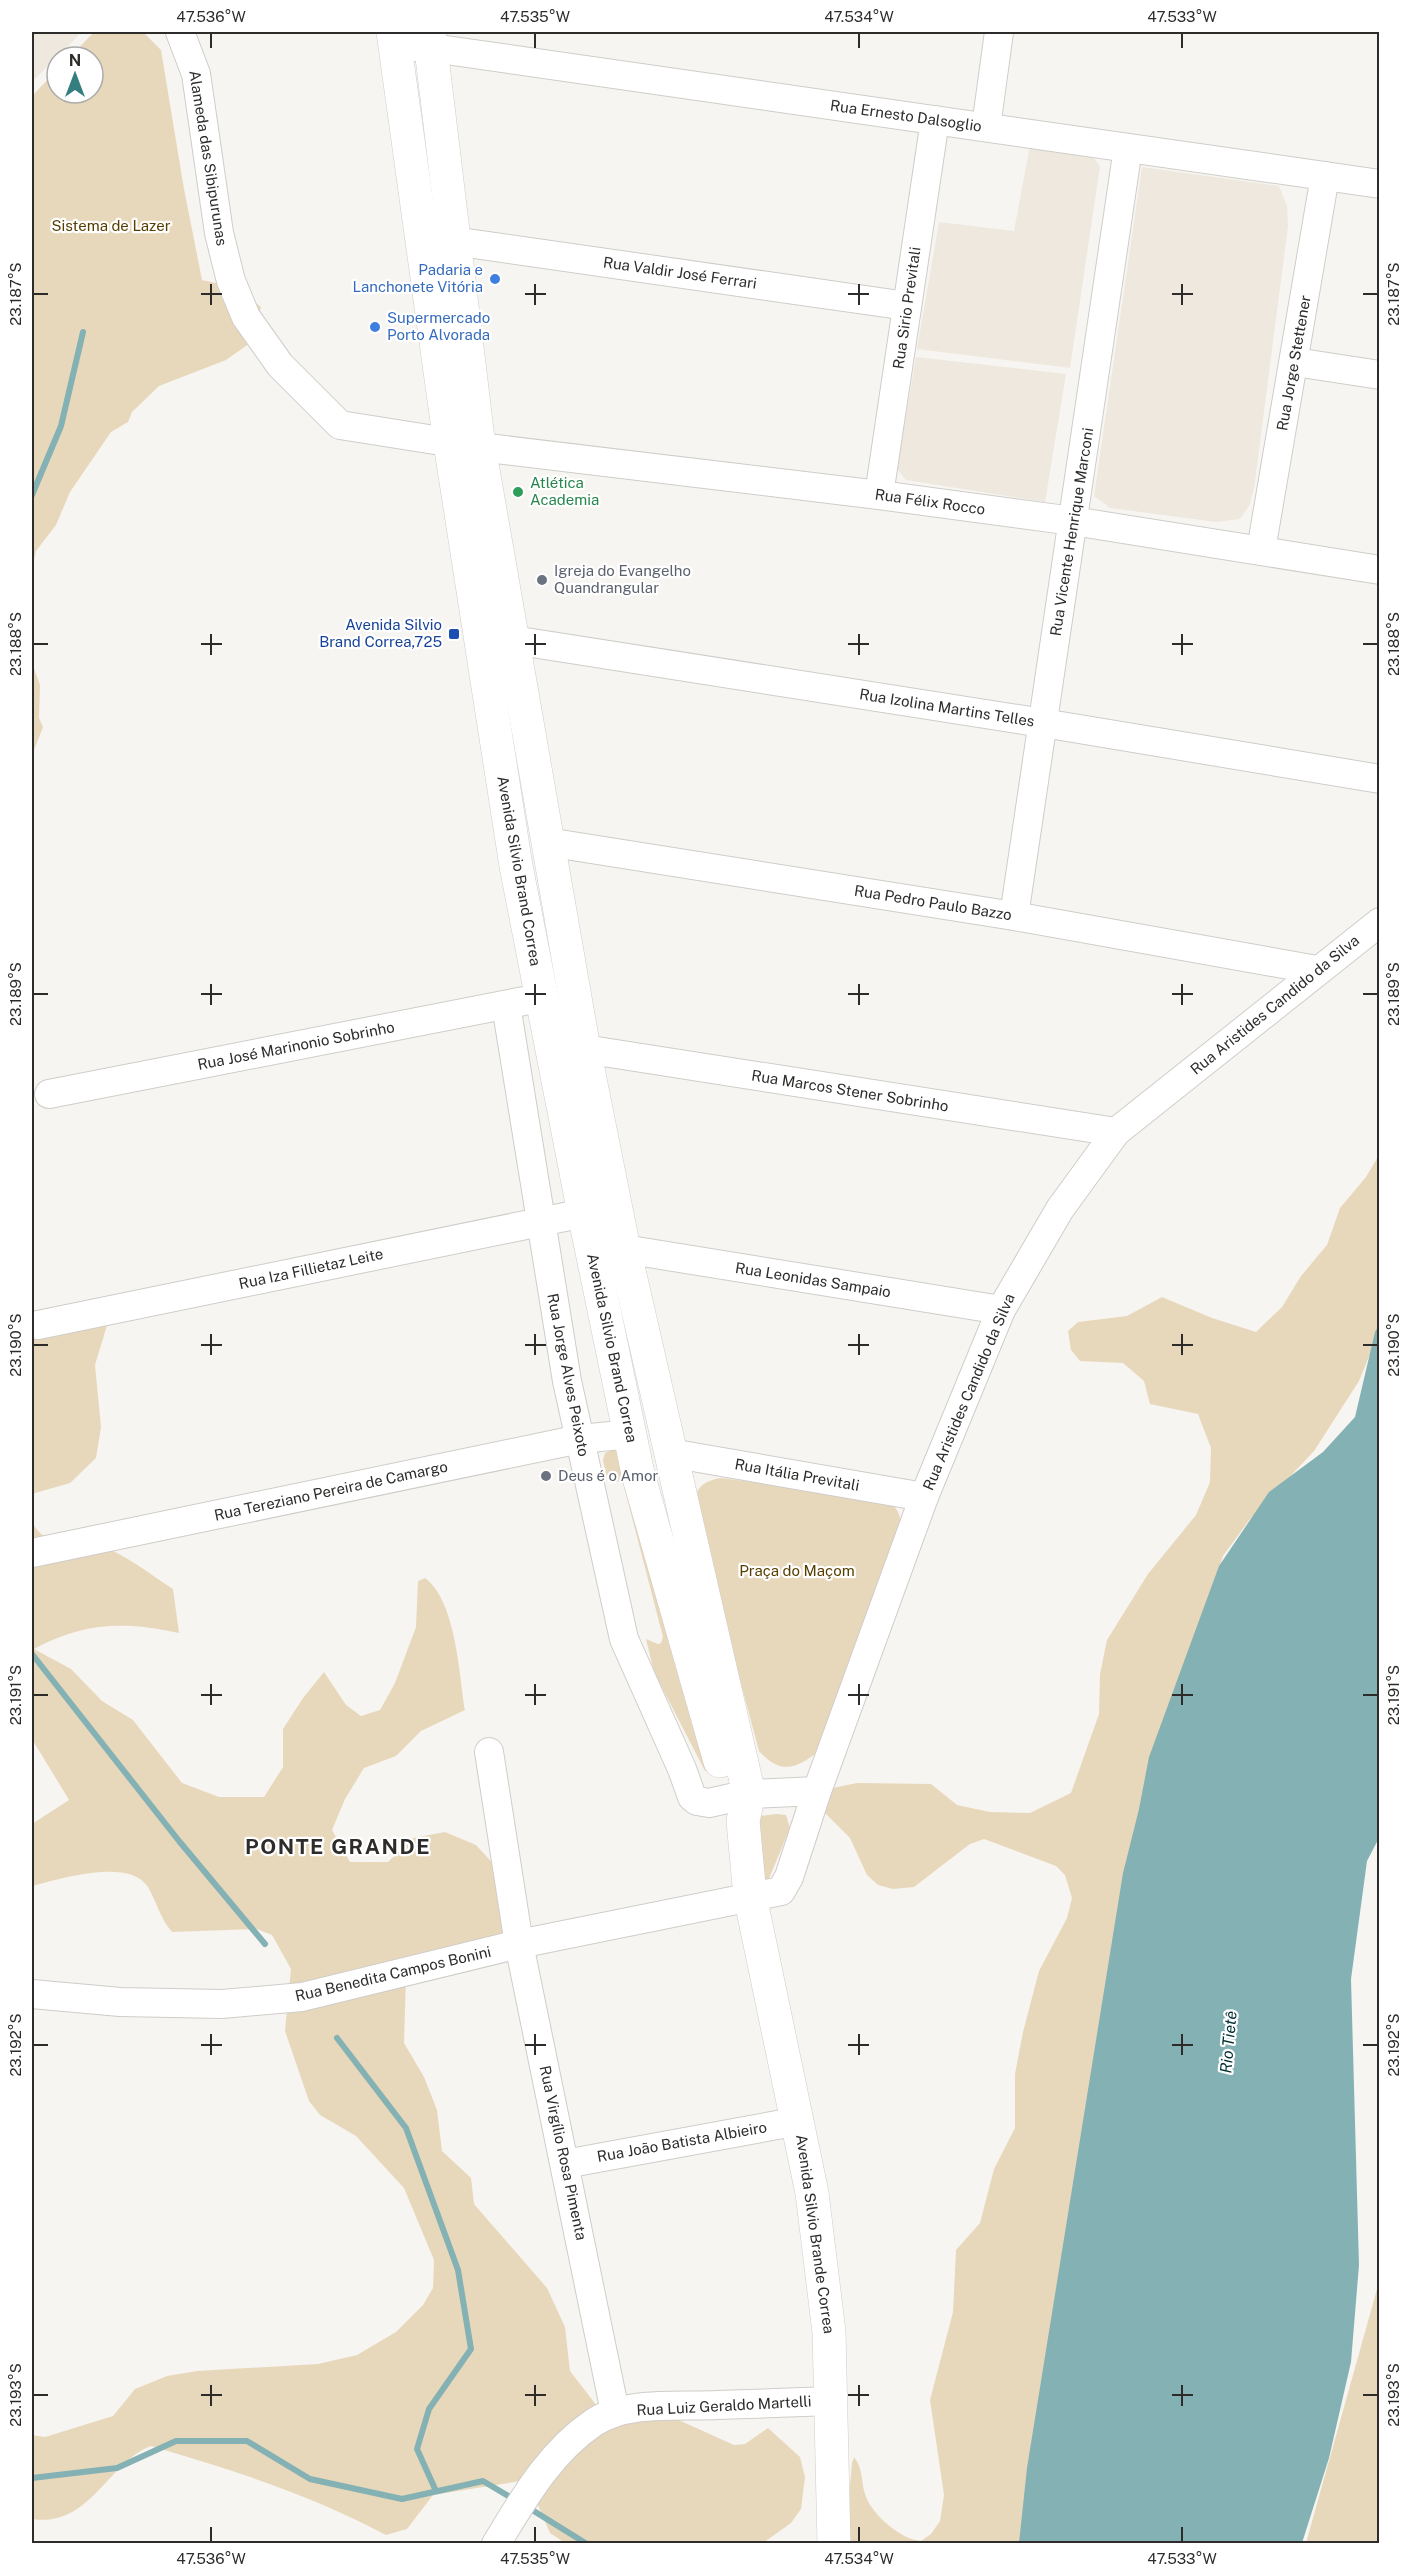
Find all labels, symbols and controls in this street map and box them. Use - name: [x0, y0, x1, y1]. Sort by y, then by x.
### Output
- text: 47.536°W: [176, 8, 246, 25]
- text: 47.535°W: [500, 8, 570, 25]
- text: 47.534°W: [824, 8, 894, 25]
- text: 47.533°W: [1147, 8, 1217, 25]
- north arrow: [45, 45, 105, 105]
- text: N: [69, 51, 81, 70]
- street label: Alameda das Sibipurunas: [186, 69, 231, 247]
- street label: Rua Ernesto Dalsoglio: [829, 96, 983, 135]
- park label: Sistema de Lazer: [51, 217, 171, 234]
- street label: Rua Sirio Previtali: [890, 246, 924, 370]
- street label: Rua Valdir José Ferrari: [602, 253, 758, 292]
- place label: Padaria e Lanchonete Vitória: [353, 261, 483, 295]
- text: 23.187°S: [7, 262, 24, 326]
- text: 23.187°S: [1385, 262, 1402, 326]
- marker: Padaria e Lanchonete Vitória: [488, 272, 502, 286]
- street label: Rua Jorge Stettener: [1273, 294, 1314, 432]
- place label: Supermercado Porto Alvorada: [387, 309, 490, 343]
- marker: Supermercado Porto Alvorada: [368, 320, 382, 334]
- street label: Rua Vicente Henrique Marconi: [1047, 427, 1096, 637]
- place label: Atlética Academia: [530, 474, 599, 508]
- marker: Atlética Academia: [511, 485, 525, 499]
- street label: Rua Félix Rocco: [874, 485, 986, 518]
- place label: Igreja do Evangelho Quandrangular: [554, 562, 691, 596]
- marker: Igreja do Evangelho Quandrangular: [535, 573, 549, 587]
- text: 23.188°S: [7, 612, 24, 676]
- text: 23.188°S: [1385, 612, 1402, 676]
- place label: Avenida Silvio Brand Correa,725: [319, 616, 442, 650]
- marker: Avenida Silvio Brand Correa,725: [447, 627, 461, 641]
- street label: Rua Izolina Martins Telles: [858, 685, 1036, 730]
- street label: Avenida Silvio Brand Correa: [494, 775, 545, 967]
- street label: Rua Pedro Paulo Bazzo: [853, 882, 1013, 923]
- street label: Rua Aristides Candido da Silva: [1187, 931, 1362, 1078]
- text: 23.189°S: [7, 962, 24, 1026]
- text: 23.189°S: [1385, 962, 1402, 1026]
- street label: Rua José Marinonio Sobrinho: [196, 1018, 396, 1073]
- street label: Rua Marcos Stener Sobrinho: [750, 1067, 950, 1114]
- street label: Rua Iza Fillietaz Leite: [237, 1245, 385, 1292]
- street label: Avenida Silvio Brand Correa: [584, 1252, 641, 1444]
- street label: Rua Leonidas Sampaio: [734, 1259, 892, 1300]
- street label: Rua Aristides Candido da Silva: [919, 1291, 1018, 1493]
- street label: Rua Jorge Alves Peixoto: [544, 1292, 593, 1458]
- text: 23.190°S: [7, 1313, 24, 1377]
- text: 23.190°S: [1385, 1313, 1402, 1377]
- street label: Rua Itália Previtali: [733, 1455, 861, 1494]
- street label: Rua Tereziano Pereira de Camargo: [213, 1457, 449, 1524]
- place label: Deus é o Amor: [558, 1467, 659, 1484]
- marker: Deus é o Amor: [539, 1469, 553, 1483]
- park label: Praça do Maçom: [739, 1562, 855, 1579]
- text: 23.191°S: [7, 1665, 24, 1725]
- text: 23.191°S: [1385, 1665, 1402, 1725]
- district label: PONTE GRANDE: [245, 1834, 431, 1859]
- street label: Rua Benedita Campos Bonini: [293, 1943, 492, 2004]
- water label: Rio Tietê: [1216, 2010, 1241, 2074]
- text: 23.192°S: [7, 2013, 24, 2077]
- text: 23.192°S: [1385, 2013, 1402, 2077]
- street label: Rua Virgílio Rosa Pimenta: [537, 2064, 590, 2242]
- street label: Rua João Batista Albieiro: [596, 2118, 768, 2165]
- street label: Avenida Silvio Brande Correa: [793, 2133, 838, 2335]
- text: 23.193°S: [7, 2363, 24, 2427]
- text: 23.193°S: [1385, 2363, 1402, 2427]
- street label: Rua Luiz Geraldo Martelli: [636, 2392, 812, 2419]
- text: 47.536°W: [176, 2550, 246, 2567]
- text: 47.535°W: [500, 2550, 570, 2567]
- text: 47.534°W: [824, 2550, 894, 2567]
- text: 47.533°W: [1147, 2550, 1217, 2567]

